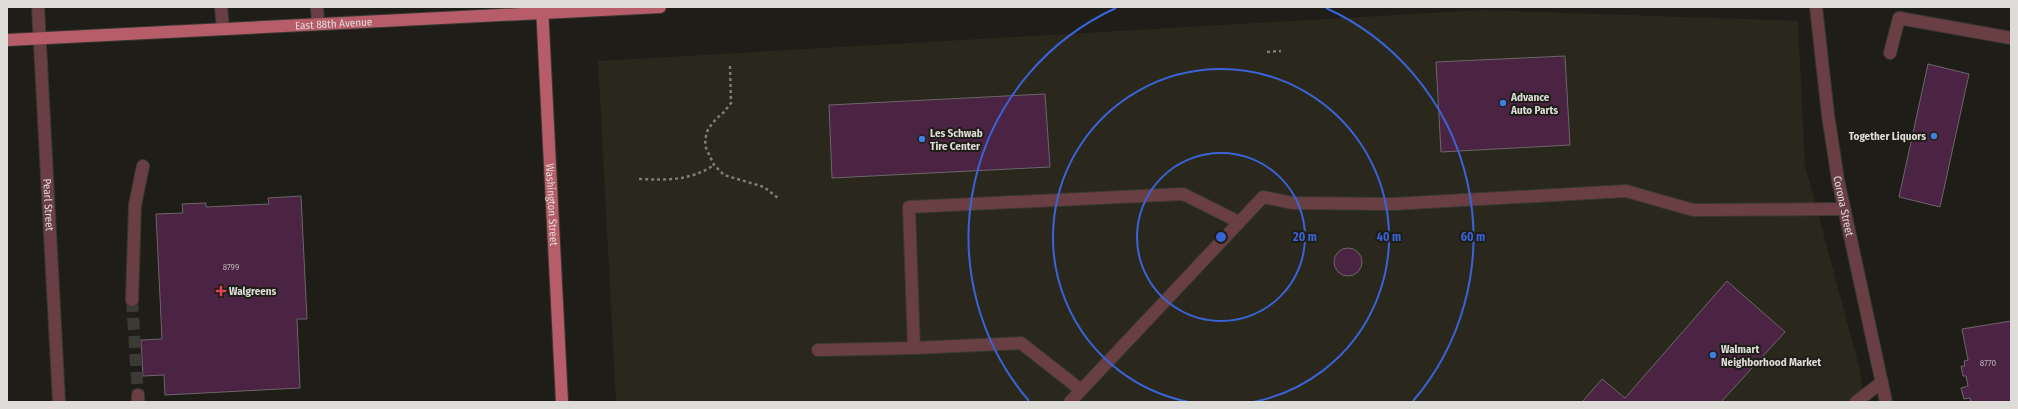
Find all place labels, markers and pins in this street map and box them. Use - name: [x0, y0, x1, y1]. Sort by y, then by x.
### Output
- place label: Advance Auto Parts: [1510, 91, 1558, 117]
- marker: Advance Auto Parts: [1498, 98, 1508, 108]
- place label: Les Schwab Tire Center: [930, 127, 983, 153]
- place label: Together Liquors: [1849, 130, 1926, 143]
- marker: Together Liquors: [1929, 131, 1939, 141]
- marker: Les Schwab Tire Center: [917, 134, 927, 144]
- centre of rings: [1214, 230, 1228, 244]
- place label: Walgreens: [229, 285, 277, 298]
- marker: Walgreens: [216, 286, 226, 296]
- place label: Walmart Neighborhood Market: [1721, 343, 1821, 369]
- marker: Walmart Neighborhood Market: [1708, 350, 1718, 360]

